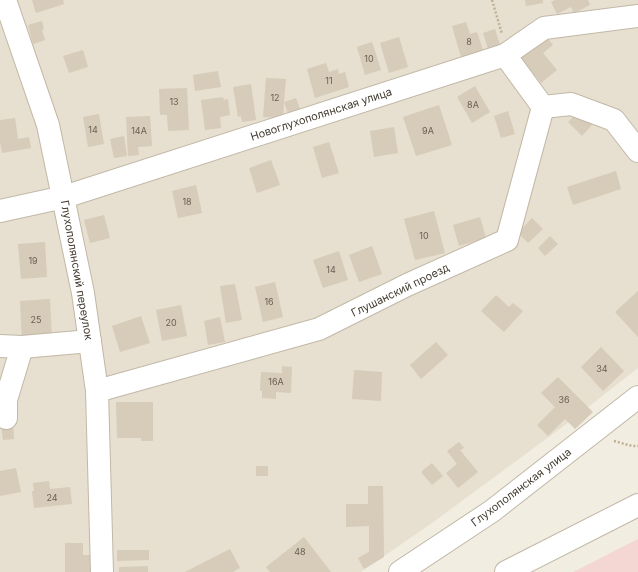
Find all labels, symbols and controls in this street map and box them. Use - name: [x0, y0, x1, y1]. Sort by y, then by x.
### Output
- house number: 8: [466, 36, 472, 47]
- house number: 10: [364, 53, 374, 64]
- house number: 11: [325, 75, 333, 86]
- street label: Новоглухополянская улица: [248, 84, 394, 144]
- house number: 12: [270, 92, 280, 103]
- house number: 13: [169, 96, 179, 107]
- house number: 8А: [467, 99, 479, 110]
- house number: 14: [88, 124, 98, 135]
- house number: 14А: [131, 125, 147, 136]
- house number: 9А: [422, 125, 434, 136]
- house number: 18: [182, 196, 192, 207]
- street label: Глухополянский переулок: [58, 199, 96, 341]
- house number: 10: [419, 230, 429, 241]
- house number: 19: [28, 255, 38, 266]
- street label: Глушанский проезд: [349, 260, 451, 320]
- house number: 14: [326, 264, 336, 275]
- house number: 16: [264, 296, 274, 307]
- house number: 25: [31, 314, 41, 325]
- house number: 20: [165, 317, 177, 328]
- house number: 34: [596, 363, 608, 374]
- house number: 16А: [268, 376, 284, 387]
- house number: 36: [558, 394, 570, 405]
- street label: Глухополянская улица: [468, 445, 574, 529]
- house number: 24: [46, 492, 58, 503]
- house number: 48: [294, 546, 306, 557]

